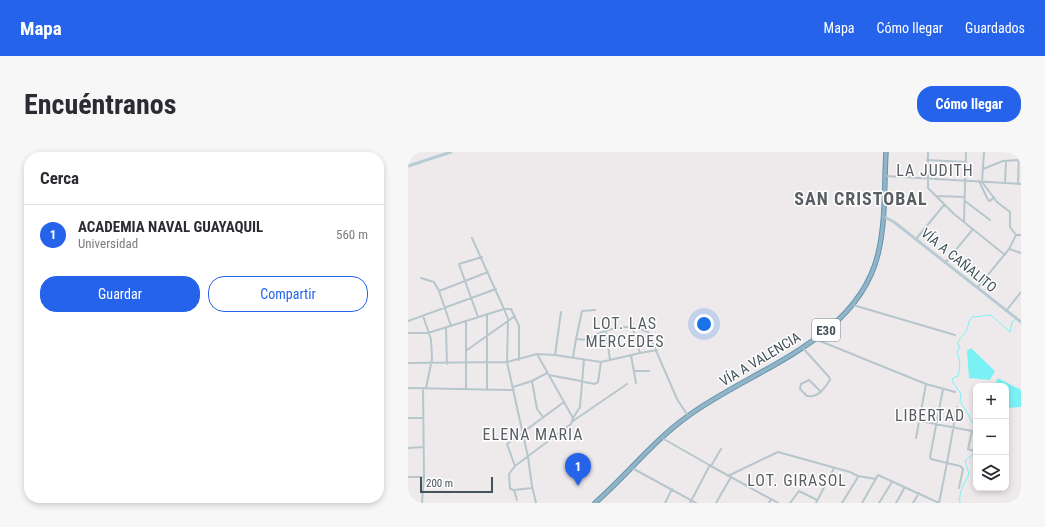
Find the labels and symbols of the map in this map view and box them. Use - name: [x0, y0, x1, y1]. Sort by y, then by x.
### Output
- district label: LA JUDITH: [896, 161, 974, 180]
- district label: SAN CRISTOBAL: [794, 188, 928, 209]
- street label: VÍA A CAÑALITO: [918, 224, 1001, 295]
- district label: LOT. LAS MERCEDES: [586, 314, 664, 351]
- your location: [694, 314, 714, 334]
- road number: E30: [812, 319, 840, 341]
- street label: VÍA A VALENCIA: [716, 328, 803, 389]
- district label: LIBERTAD: [895, 406, 965, 425]
- district label: ELENA MARIA: [483, 425, 583, 444]
- pin: 1: [565, 453, 591, 486]
- district label: LOT. GIRASOL: [747, 471, 847, 490]
- scale bar: [420, 475, 493, 494]

